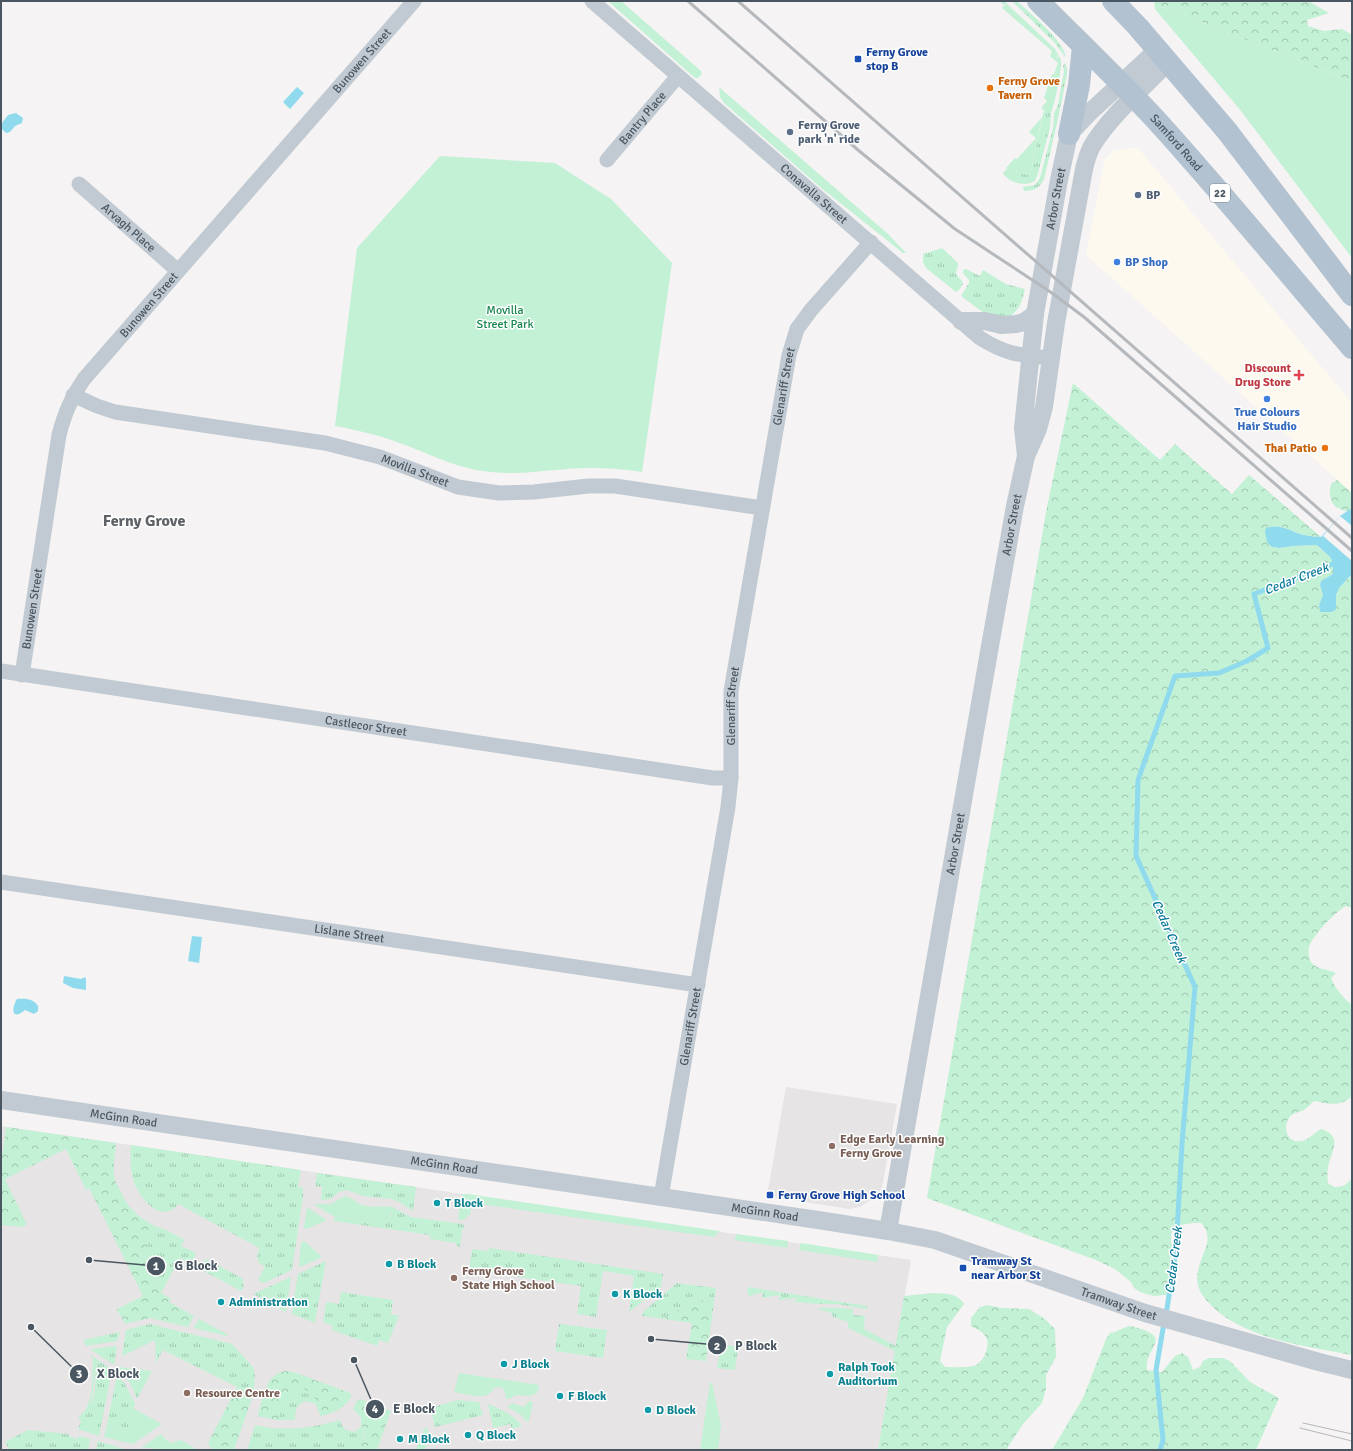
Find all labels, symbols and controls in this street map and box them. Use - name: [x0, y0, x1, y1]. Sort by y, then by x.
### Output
- street label: Bunowen Street: [330, 25, 395, 97]
- place label: Ferny Grove stop B: [866, 45, 928, 74]
- marker: Ferny Grove stop B: [853, 54, 863, 64]
- place label: Ferny Grove Tavern: [998, 74, 1060, 103]
- marker: Ferny Grove Tavern: [985, 83, 995, 93]
- street label: Bantry Place: [616, 89, 670, 148]
- street label: Samford Road: [1147, 111, 1205, 175]
- place label: Ferny Grove park 'n' ride: [798, 118, 860, 147]
- marker: Ferny Grove park 'n' ride: [785, 127, 795, 137]
- street label: Conavalla Street: [777, 161, 850, 228]
- street label: Arbor Street: [1043, 166, 1069, 231]
- road number: 22: [1210, 184, 1230, 202]
- place label: BP: [1146, 188, 1160, 203]
- marker: BP: [1133, 190, 1143, 200]
- street label: Arvagh Place: [98, 200, 158, 256]
- place label: BP Shop: [1125, 255, 1169, 270]
- marker: BP Shop: [1112, 257, 1122, 267]
- street label: Bunowen Street: [117, 269, 182, 341]
- park label: Movilla Street Park: [477, 303, 533, 332]
- street label: Glenariff Street: [770, 345, 799, 427]
- place label: Discount Drug Store: [1235, 361, 1292, 390]
- marker: Discount Drug Store: [1294, 370, 1304, 380]
- marker: True Colours Hair Studio: [1262, 394, 1272, 404]
- place label: True Colours Hair Studio: [1234, 405, 1300, 434]
- place label: Thai Patio: [1265, 441, 1317, 456]
- marker: Thai Patio: [1320, 443, 1330, 453]
- street label: Movilla Street: [379, 451, 451, 491]
- street label: Arbor Street: [999, 492, 1025, 557]
- district label: Ferny Grove: [103, 511, 185, 531]
- water label: Cedar Creek: [1262, 559, 1332, 598]
- street label: Bunowen Street: [19, 567, 46, 650]
- street label: Glenariff Street: [724, 665, 743, 745]
- street label: Castlecor Street: [324, 713, 408, 740]
- street label: Arbor Street: [943, 812, 969, 876]
- water label: Cedar Creek: [1148, 897, 1191, 967]
- street label: Lislane Street: [313, 921, 385, 947]
- street label: Glenariff Street: [677, 986, 705, 1067]
- street label: McGinn Road: [89, 1106, 158, 1131]
- place label: Edge Early Learning Ferny Grove: [840, 1132, 945, 1161]
- marker: Edge Early Learning Ferny Grove: [827, 1141, 837, 1151]
- street label: McGinn Road: [410, 1153, 479, 1178]
- place label: Ferny Grove High School: [778, 1188, 905, 1203]
- marker: Ferny Grove High School: [765, 1190, 775, 1200]
- place label: T Block: [445, 1196, 484, 1211]
- marker: T Block: [432, 1198, 442, 1208]
- street label: McGinn Road: [730, 1200, 799, 1225]
- water label: Cedar Creek: [1162, 1224, 1186, 1295]
- callout: G Block: [146, 1253, 225, 1278]
- place label: Tramway St near Arbor St: [971, 1254, 1041, 1283]
- place label: B Block: [397, 1257, 437, 1272]
- text: G Block: [174, 1258, 218, 1274]
- text: 1: [153, 1259, 160, 1274]
- marker: B Block: [384, 1259, 394, 1269]
- marker: Tramway St near Arbor St: [958, 1263, 968, 1273]
- place label: Ferny Grove State High School: [462, 1264, 555, 1293]
- marker: Ferny Grove State High School: [449, 1273, 459, 1283]
- street label: Tramway Street: [1079, 1284, 1158, 1324]
- place label: K Block: [623, 1287, 663, 1302]
- marker: K Block: [610, 1289, 620, 1299]
- place label: Administration: [229, 1295, 308, 1310]
- marker: Administration: [216, 1297, 226, 1307]
- callout: P Block: [707, 1333, 785, 1358]
- text: P Block: [735, 1338, 777, 1354]
- text: 2: [714, 1339, 720, 1354]
- place label: J Block: [512, 1357, 550, 1372]
- marker: J Block: [499, 1359, 509, 1369]
- place label: Ralph Took Auditorium: [838, 1360, 898, 1389]
- callout: X Block: [69, 1361, 147, 1386]
- text: X Block: [97, 1366, 139, 1382]
- text: 3: [76, 1367, 82, 1382]
- marker: Ralph Took Auditorium: [825, 1369, 835, 1379]
- place label: Resource Centre: [195, 1386, 280, 1401]
- marker: Resource Centre: [182, 1388, 192, 1398]
- place label: F Block: [568, 1389, 607, 1404]
- marker: F Block: [555, 1391, 565, 1401]
- callout: E Block: [365, 1396, 443, 1421]
- text: E Block: [393, 1401, 435, 1417]
- text: 4: [372, 1402, 379, 1417]
- place label: D Block: [656, 1403, 697, 1418]
- marker: D Block: [643, 1405, 653, 1415]
- place label: Q Block: [476, 1428, 517, 1443]
- marker: Q Block: [463, 1430, 473, 1440]
- place label: M Block: [408, 1432, 451, 1447]
- marker: M Block: [395, 1434, 405, 1444]

